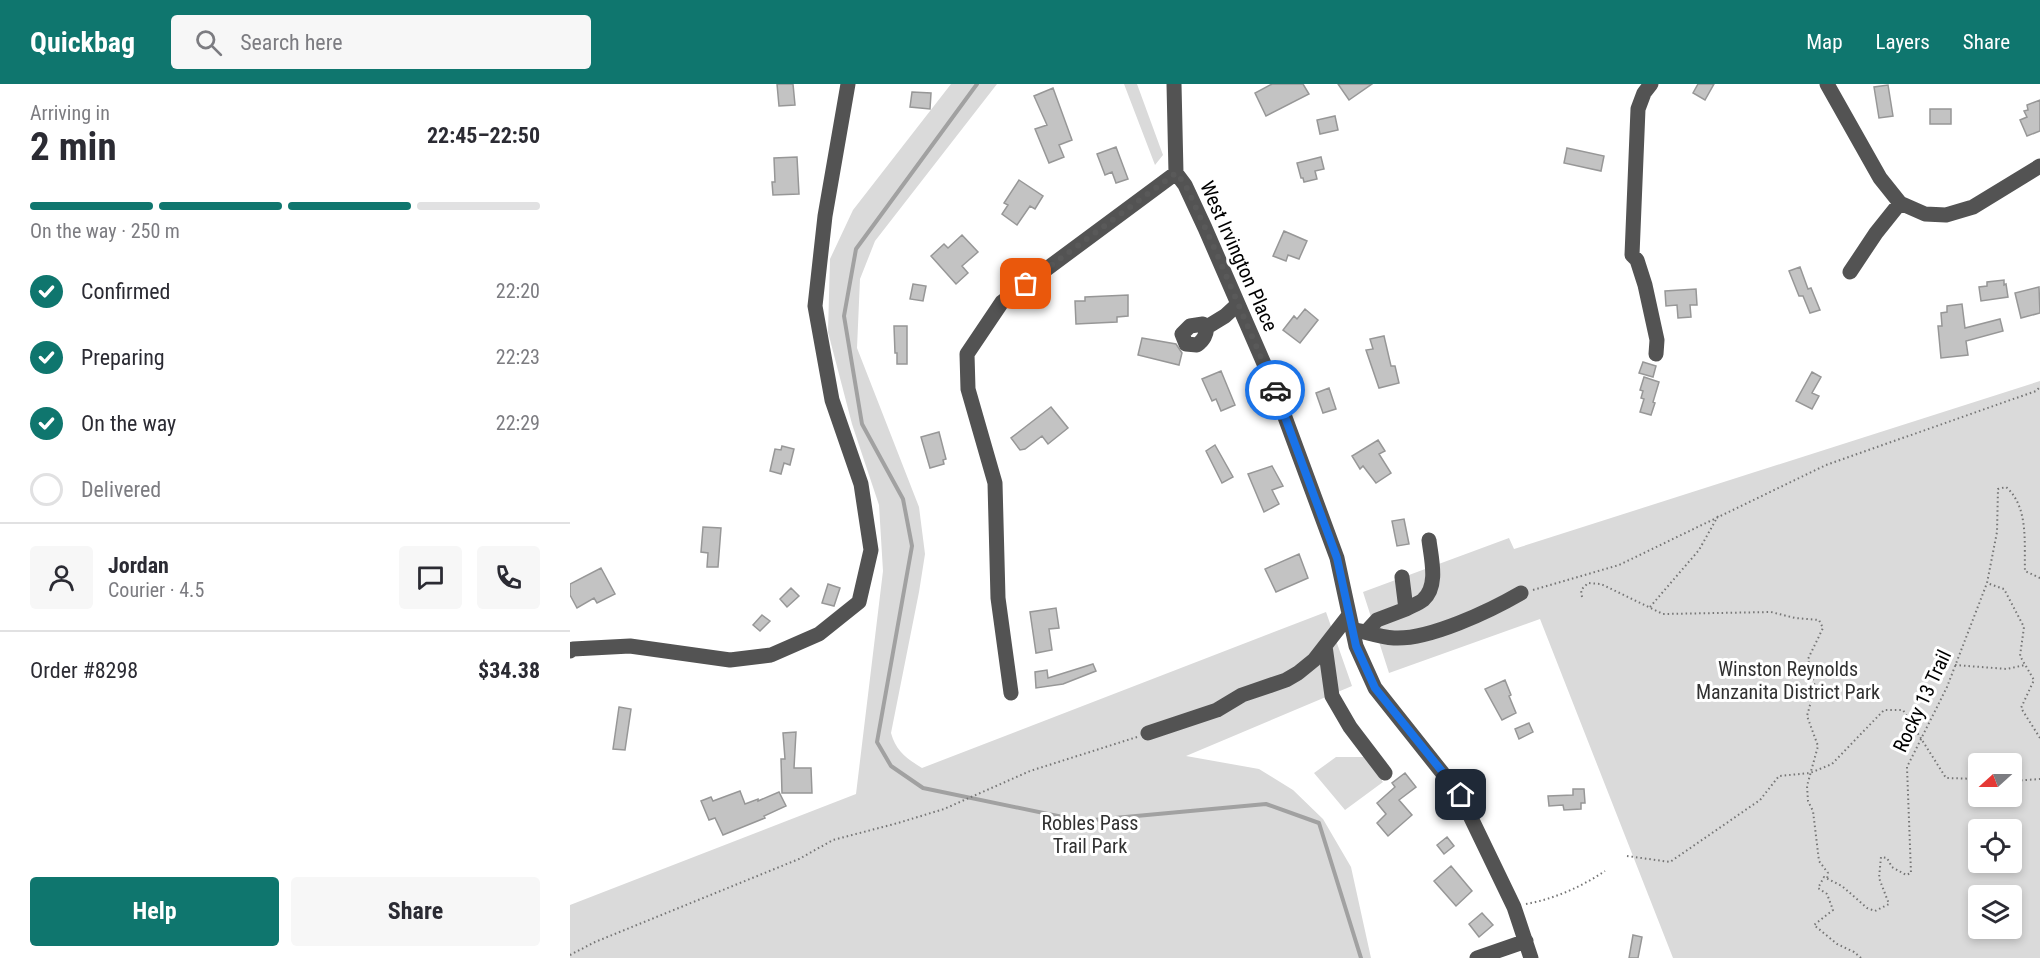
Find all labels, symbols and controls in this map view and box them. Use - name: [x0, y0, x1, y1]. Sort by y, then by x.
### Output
- search box: [171, 15, 591, 69]
- text: Quickbag: [30, 26, 135, 59]
- icon: search: [192, 26, 225, 59]
- text: Search here: [240, 30, 342, 55]
- text: Map: [1806, 30, 1843, 54]
- text: Layers: [1876, 30, 1930, 54]
- text: Share: [1963, 30, 2010, 54]
- text: Arriving in: [30, 101, 110, 125]
- text: 22:45–22:50: [427, 123, 540, 148]
- text: 2 min: [30, 124, 117, 170]
- street label: West Irvington Place: [1195, 177, 1283, 335]
- text: On the way · 250 m: [30, 219, 180, 243]
- pin: [1000, 258, 1051, 309]
- icon: bag: [1009, 267, 1042, 300]
- icon: check: [30, 275, 63, 308]
- text: Confirmed: [81, 279, 170, 304]
- text: 22:20: [496, 279, 540, 303]
- icon: check: [30, 341, 63, 374]
- text: Preparing: [81, 345, 165, 370]
- text: 22:23: [496, 345, 540, 369]
- courier: [1245, 360, 1305, 420]
- icon: car: [1259, 374, 1292, 407]
- icon: check: [30, 407, 63, 440]
- text: On the way: [81, 411, 176, 436]
- text: 22:29: [496, 411, 540, 435]
- text: Delivered: [81, 477, 161, 502]
- button: person: [30, 546, 93, 609]
- button: chat: [399, 546, 462, 609]
- button: phone: [477, 546, 540, 609]
- text: Jordan: [108, 553, 169, 578]
- text: Courier · 4.5: [108, 578, 204, 602]
- street label: Rocky 13 Trail: [1888, 646, 1956, 756]
- park label: Winston Reynolds Manzanita District Park: [1696, 657, 1880, 704]
- text: Order #8298: [30, 658, 138, 683]
- text: $34.38: [478, 658, 540, 683]
- north arrow: [1968, 753, 2022, 807]
- map controls: [1968, 753, 2022, 939]
- pin: [1435, 769, 1486, 820]
- icon: home: [1444, 778, 1477, 811]
- park label: Robles Pass Trail Park: [1042, 811, 1139, 858]
- button: locate: [1968, 819, 2022, 873]
- button: Help: [30, 877, 279, 946]
- button: Share: [291, 877, 540, 946]
- button: layers: [1968, 885, 2022, 939]

